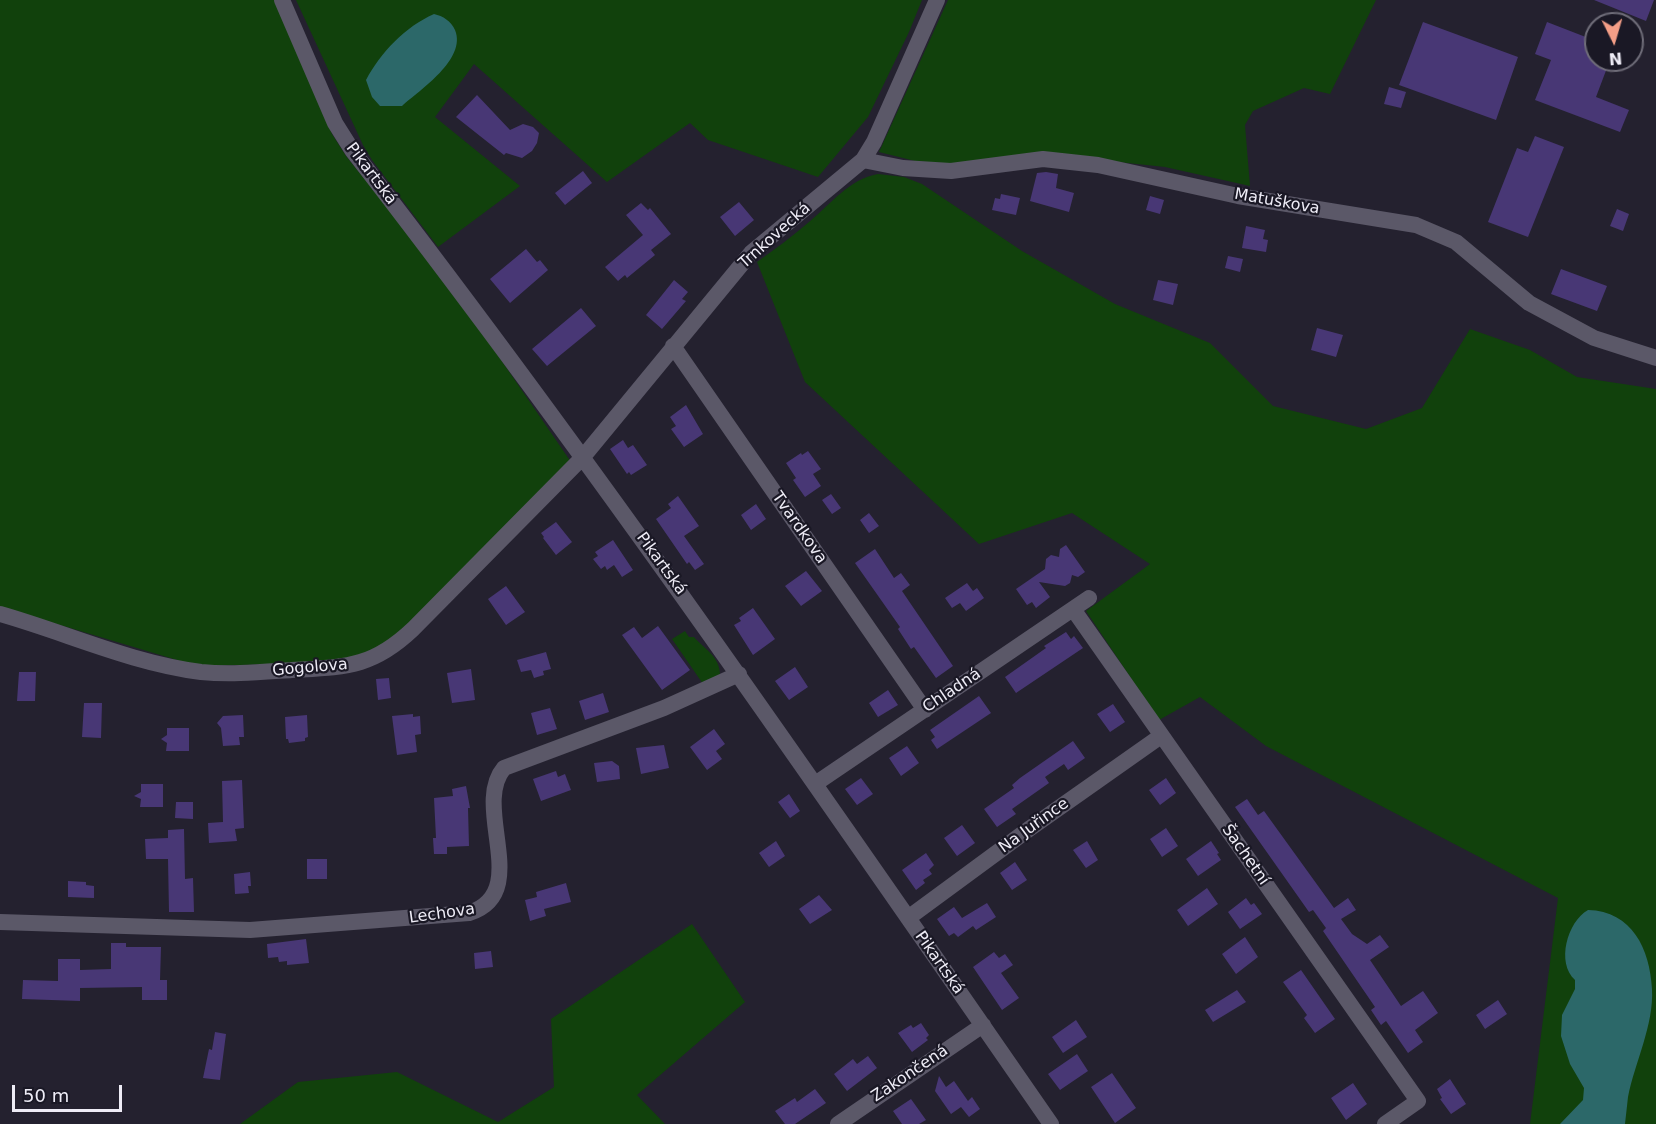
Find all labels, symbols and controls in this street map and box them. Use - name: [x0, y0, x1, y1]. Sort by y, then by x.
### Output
- north arrow: [1584, 12, 1644, 72]
- text: N: [1608, 48, 1623, 68]
- street label: Pikartská: [342, 139, 400, 209]
- street label: Matuškova: [1233, 185, 1321, 219]
- street label: Trnkovecká: [735, 199, 815, 273]
- street label: Tvardkova: [767, 488, 831, 568]
- street label: Pikartská: [632, 529, 690, 599]
- street label: Gogolova: [271, 655, 349, 681]
- street label: Chladná: [919, 665, 985, 717]
- street label: Na Juřince: [995, 794, 1073, 858]
- street label: Šachetní: [1217, 821, 1273, 889]
- street label: Lechova: [408, 900, 476, 928]
- street label: Pikartská: [910, 928, 968, 998]
- street label: Zakončená: [868, 1041, 952, 1107]
- scale bar: [15, 1073, 124, 1111]
- text: 50 m: [23, 1085, 69, 1106]

